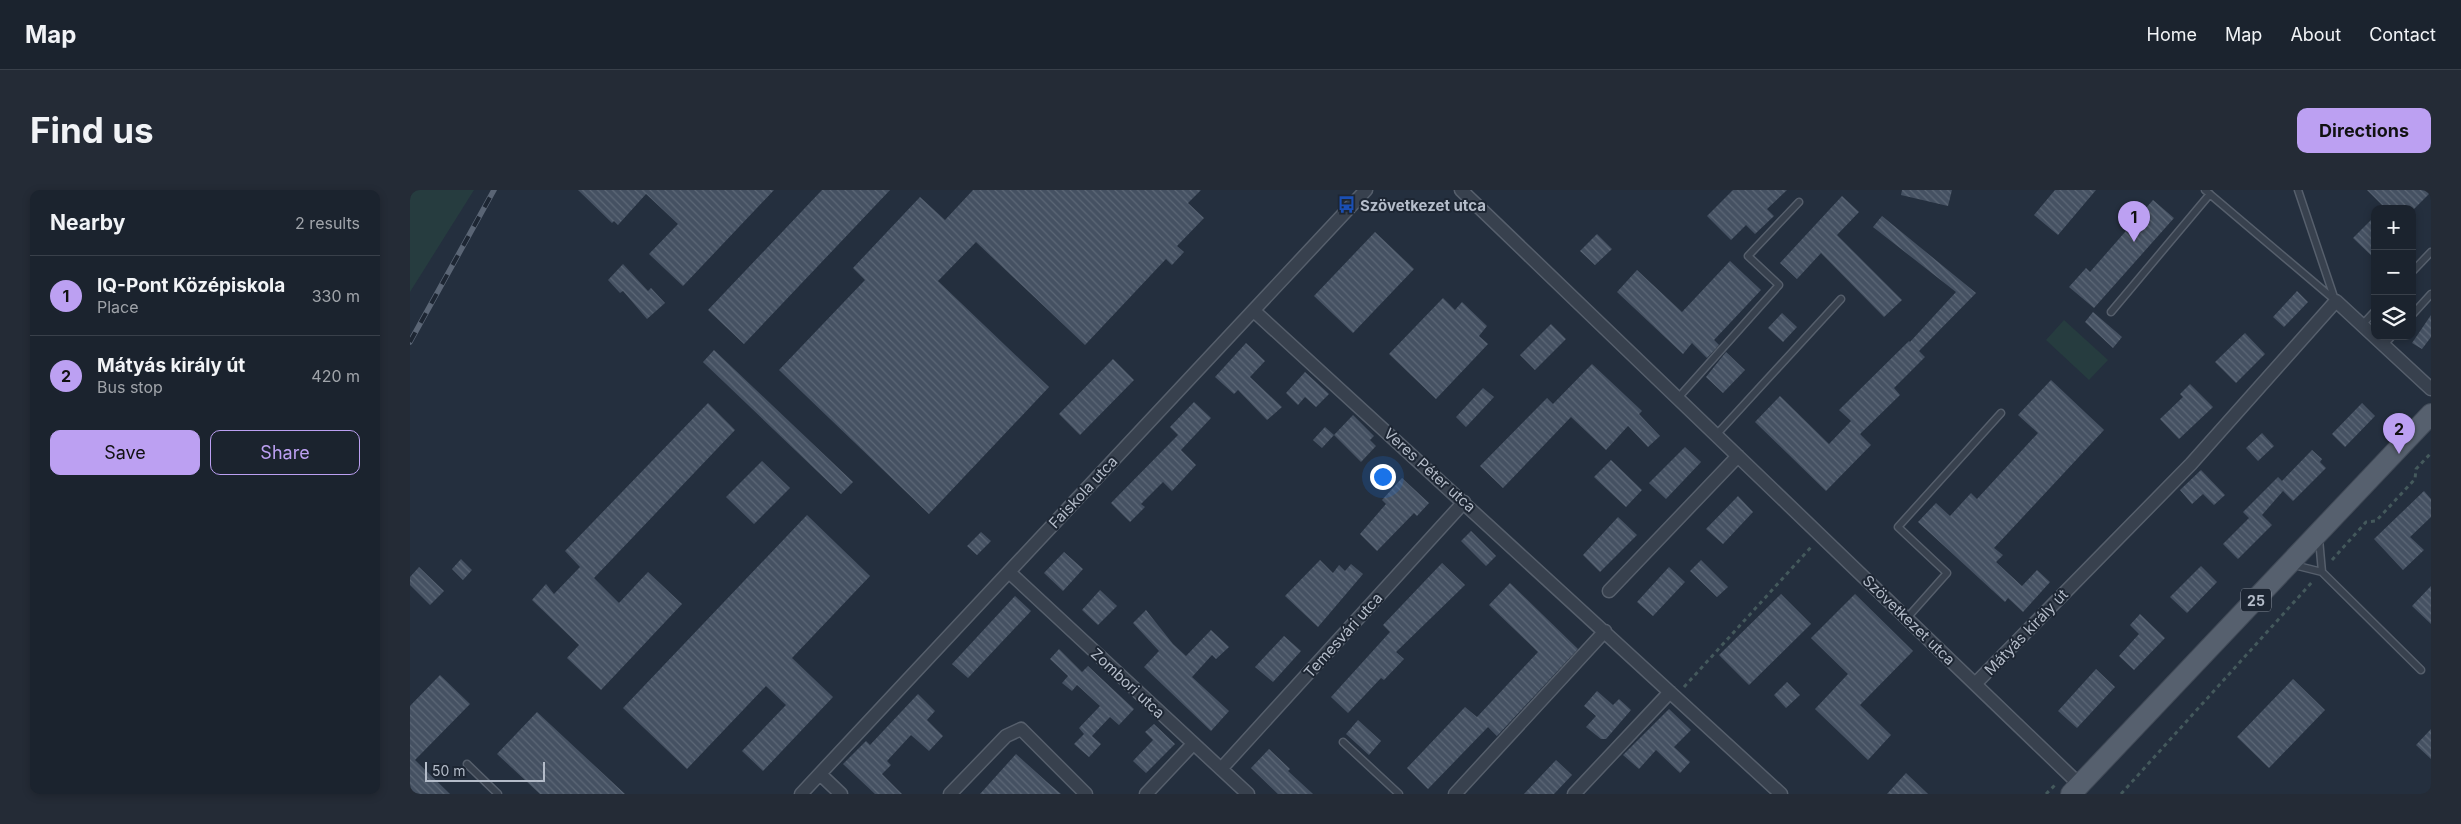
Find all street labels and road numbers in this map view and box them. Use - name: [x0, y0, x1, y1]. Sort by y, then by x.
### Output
- street label: Veres Péter utca: [1380, 424, 1480, 516]
- street label: Faiskola utca: [1045, 452, 1121, 532]
- street label: Szövetkezet utca: [1859, 571, 1959, 669]
- street label: Mátyás király út: [1980, 585, 2072, 679]
- street label: Temesvári utca: [1300, 588, 1386, 682]
- road number: 25: [2241, 588, 2271, 612]
- street label: Zombori utca: [1087, 644, 1169, 722]

